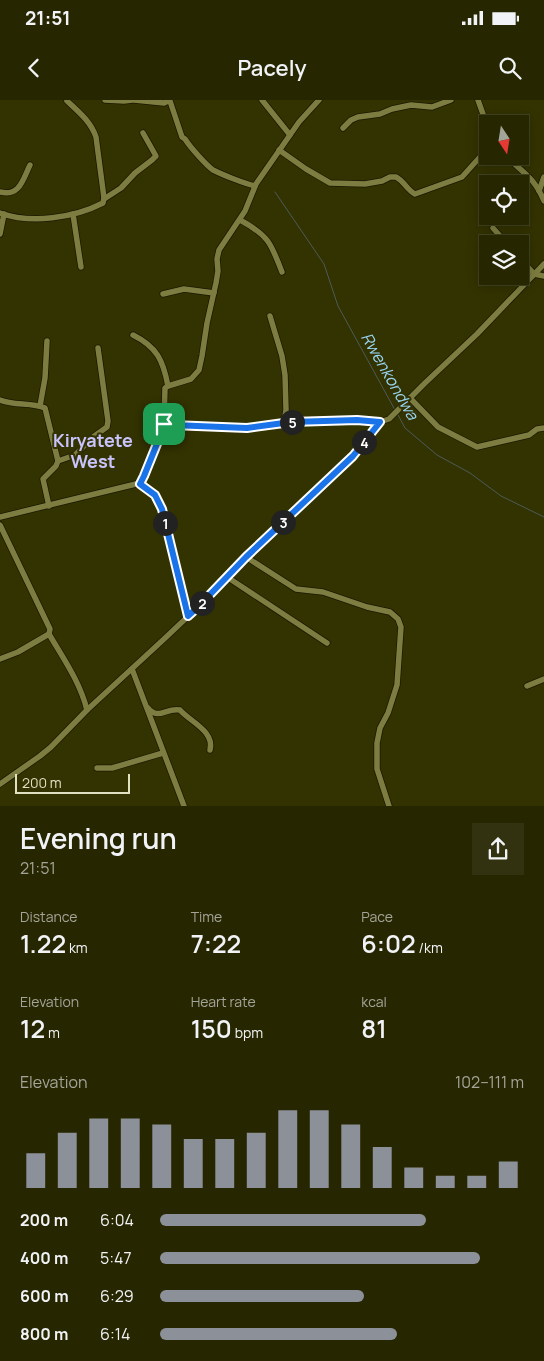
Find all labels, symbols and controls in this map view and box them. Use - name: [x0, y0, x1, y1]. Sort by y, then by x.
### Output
- text: 21:51: [25, 5, 71, 31]
- text: Pacely: [237, 53, 307, 83]
- icon: back: [20, 54, 48, 82]
- icon: search: [496, 54, 524, 82]
- north arrow: [479, 115, 529, 165]
- map controls: [479, 115, 529, 285]
- button: locate: [479, 175, 529, 225]
- button: layers: [479, 235, 529, 285]
- water label: Rwenkondwa: [356, 328, 424, 425]
- pin: [143, 403, 185, 445]
- icon: arrive: [150, 410, 178, 438]
- pin: 5: [280, 410, 304, 434]
- text: 5: [288, 413, 297, 432]
- district label: Kiryatete West: [53, 428, 133, 473]
- pin: 4: [352, 430, 376, 454]
- text: 4: [360, 433, 369, 452]
- pin: 1: [152, 510, 178, 536]
- pin: 3: [270, 510, 296, 534]
- text: 3: [279, 513, 288, 532]
- text: 1: [162, 514, 169, 533]
- pin: 2: [190, 590, 214, 616]
- text: 2: [198, 594, 207, 613]
- scale bar: [15, 771, 130, 794]
- text: 200 m: [22, 773, 62, 792]
- text: Evening run: [20, 819, 177, 857]
- button: share: [472, 823, 524, 875]
- text: 21:51: [20, 857, 56, 879]
- text: Distance: [20, 907, 77, 926]
- text: Time: [191, 907, 222, 926]
- text: Pace: [361, 907, 393, 926]
- text: 1.22: [20, 926, 66, 961]
- text: 7:22: [191, 926, 241, 961]
- text: 6:02: [361, 926, 416, 961]
- text: km: [66, 938, 88, 957]
- text: /km: [416, 938, 443, 957]
- text: Elevation: [20, 992, 79, 1011]
- text: Heart rate: [191, 992, 256, 1011]
- text: kcal: [361, 992, 387, 1011]
- text: 12: [20, 1011, 45, 1046]
- text: 150: [191, 1011, 232, 1046]
- text: 81: [361, 1011, 387, 1046]
- text: m: [45, 1023, 60, 1042]
- text: bpm: [232, 1023, 263, 1042]
- text: Elevation: [20, 1071, 88, 1093]
- text: 102–111 m: [455, 1071, 524, 1093]
- text: 200 m: [20, 1209, 68, 1231]
- text: 6:04: [100, 1209, 134, 1231]
- text: 400 m: [20, 1247, 68, 1269]
- text: 5:47: [100, 1247, 132, 1269]
- text: 600 m: [20, 1285, 69, 1307]
- text: 6:29: [100, 1285, 134, 1307]
- text: 800 m: [20, 1323, 68, 1345]
- text: 6:14: [100, 1323, 130, 1345]

